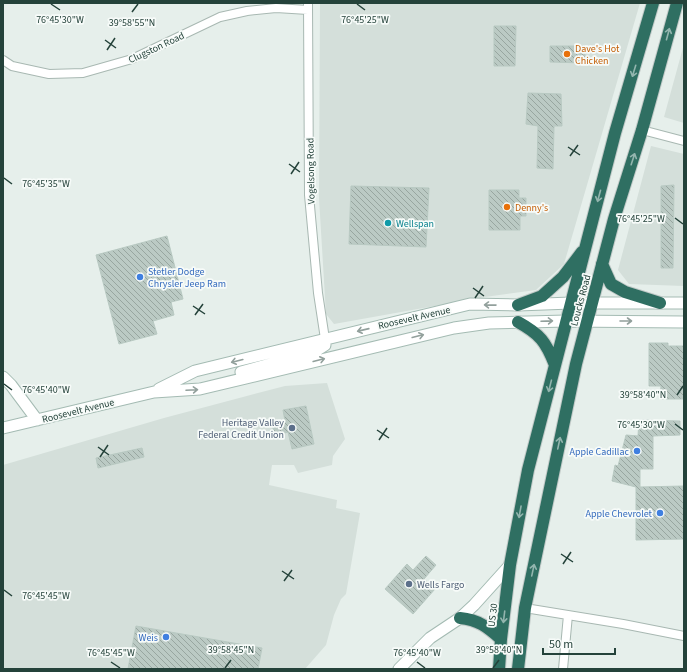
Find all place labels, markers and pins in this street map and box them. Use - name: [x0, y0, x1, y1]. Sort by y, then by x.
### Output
- place label: Dave's Hot Chicken: [575, 42, 620, 68]
- marker: Dave's Hot Chicken: [562, 49, 572, 59]
- place label: Denny's: [515, 201, 548, 215]
- marker: Denny's: [502, 202, 512, 212]
- place label: Wellspan: [396, 217, 434, 231]
- marker: Wellspan: [383, 218, 393, 228]
- place label: Stetler Dodge Chrysler Jeep Ram: [148, 265, 226, 291]
- marker: Stetler Dodge Chrysler Jeep Ram: [135, 272, 145, 282]
- place label: Heritage Valley Federal Credit Union: [198, 416, 284, 442]
- marker: Heritage Valley Federal Credit Union: [287, 423, 297, 433]
- place label: Apple Cadillac: [570, 445, 629, 459]
- marker: Apple Cadillac: [632, 446, 642, 456]
- place label: Apple Chevrolet: [586, 507, 653, 521]
- marker: Apple Chevrolet: [655, 508, 665, 518]
- place label: Wells Fargo: [417, 578, 464, 592]
- marker: Wells Fargo: [404, 579, 414, 589]
- place label: Weis: [139, 631, 158, 645]
- marker: Weis: [161, 632, 171, 642]

